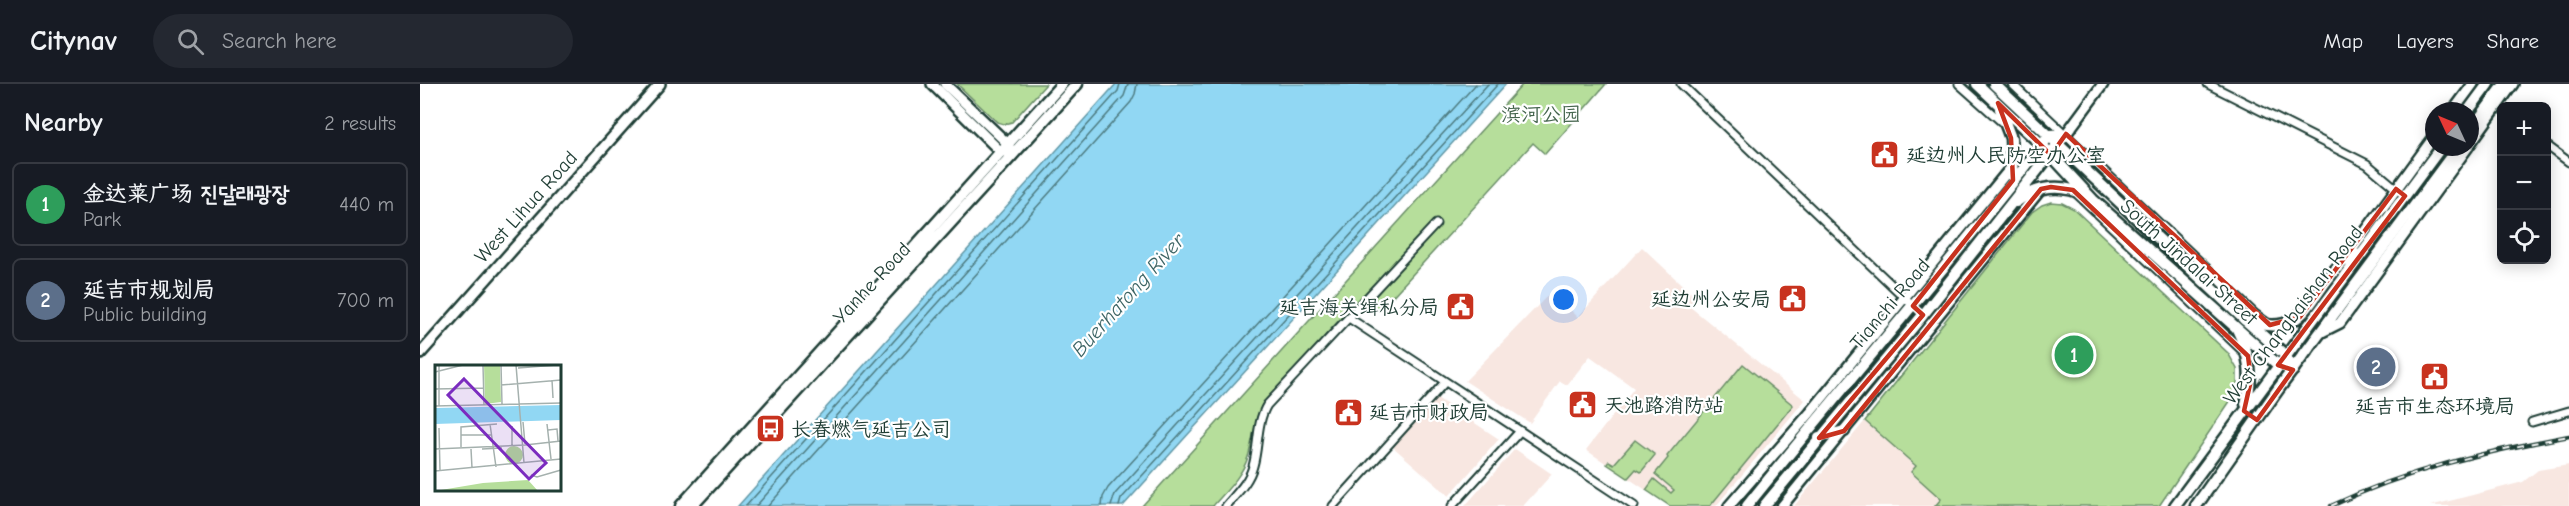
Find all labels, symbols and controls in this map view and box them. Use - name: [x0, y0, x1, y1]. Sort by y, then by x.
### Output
- search box: [153, 14, 573, 68]
- text: Citynav: [30, 25, 117, 57]
- icon: search: [174, 25, 207, 58]
- text: Search here: [222, 28, 336, 54]
- text: Map: [2324, 29, 2363, 53]
- text: Layers: [2396, 29, 2454, 53]
- text: Share: [2487, 29, 2539, 53]
- north arrow: [2425, 102, 2479, 156]
- map controls: [2497, 102, 2551, 264]
- button: +: [2497, 102, 2551, 156]
- park label: 滨河公园: [1501, 103, 1581, 126]
- text: Nearby: [24, 108, 103, 138]
- text: 2 results: [324, 112, 396, 135]
- public building icon: 延边州人民防空办公室: [1869, 139, 1901, 171]
- place label: 延边州人民防空办公室: [1906, 144, 2106, 167]
- street label: West Lihua Road: [470, 146, 582, 268]
- button: −: [2497, 156, 2551, 210]
- text: 金达莱广场 진달래광장: [83, 181, 289, 207]
- text: 1: [42, 193, 49, 216]
- text: 440 m: [339, 193, 394, 216]
- street label: South Jindalai Street: [2116, 194, 2263, 330]
- text: Park: [83, 208, 121, 231]
- button: locate: [2497, 210, 2551, 264]
- street label: West Changbaishan Road: [2218, 221, 2368, 409]
- water label: Buerhatong River: [1067, 227, 1191, 361]
- street label: Yanhe Road: [829, 238, 915, 328]
- street label: Tianchi Road: [1845, 254, 1935, 354]
- text: 延吉市规划局: [83, 277, 215, 303]
- public building icon: 延边州公安局: [1776, 283, 1808, 315]
- your location: [1549, 285, 1578, 314]
- place label: 延边州公安局: [1651, 288, 1771, 311]
- text: 2: [41, 289, 50, 312]
- text: 700 m: [337, 289, 394, 312]
- public building icon: 延吉海关缉私分局: [1444, 291, 1476, 323]
- place label: 延吉海关缉私分局: [1279, 296, 1439, 319]
- text: Public building: [83, 303, 207, 326]
- pin: 1: [2054, 332, 2094, 378]
- pin: 2: [2356, 344, 2396, 390]
- public building icon: 延吉市生态环境局: [2419, 360, 2451, 392]
- inset map: [435, 365, 561, 491]
- public building icon: 天池路消防站: [1567, 389, 1599, 421]
- place label: 天池路消防站: [1604, 394, 1724, 417]
- place label: 延吉市生态环境局: [2355, 395, 2515, 418]
- public building icon: 延吉市财政局: [1332, 396, 1364, 428]
- place label: 延吉市财政局: [1369, 401, 1489, 424]
- bus stop icon: 长春燃气延吉公司: [754, 413, 786, 445]
- place label: 长春燃气延吉公司: [791, 418, 951, 441]

